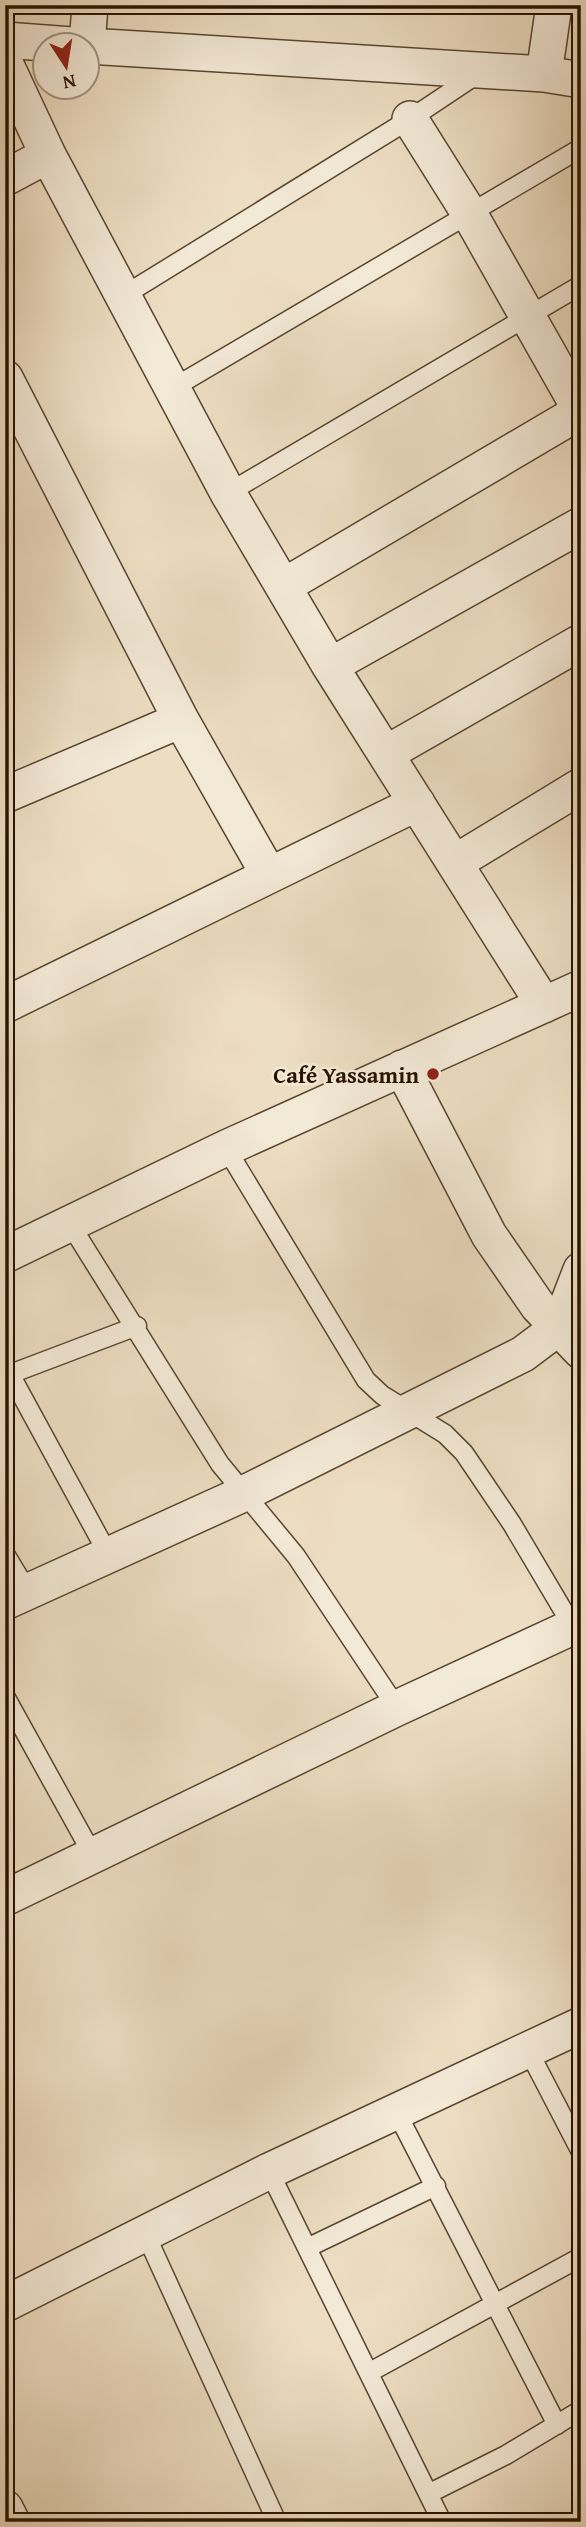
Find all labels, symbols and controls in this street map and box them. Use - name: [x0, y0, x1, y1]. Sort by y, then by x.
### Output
- north arrow: [32, 32, 102, 102]
- text: N: [60, 68, 79, 98]
- place label: Café Yassamin: [273, 1058, 419, 1091]
- marker: Café Yassamin: [425, 1066, 441, 1082]

